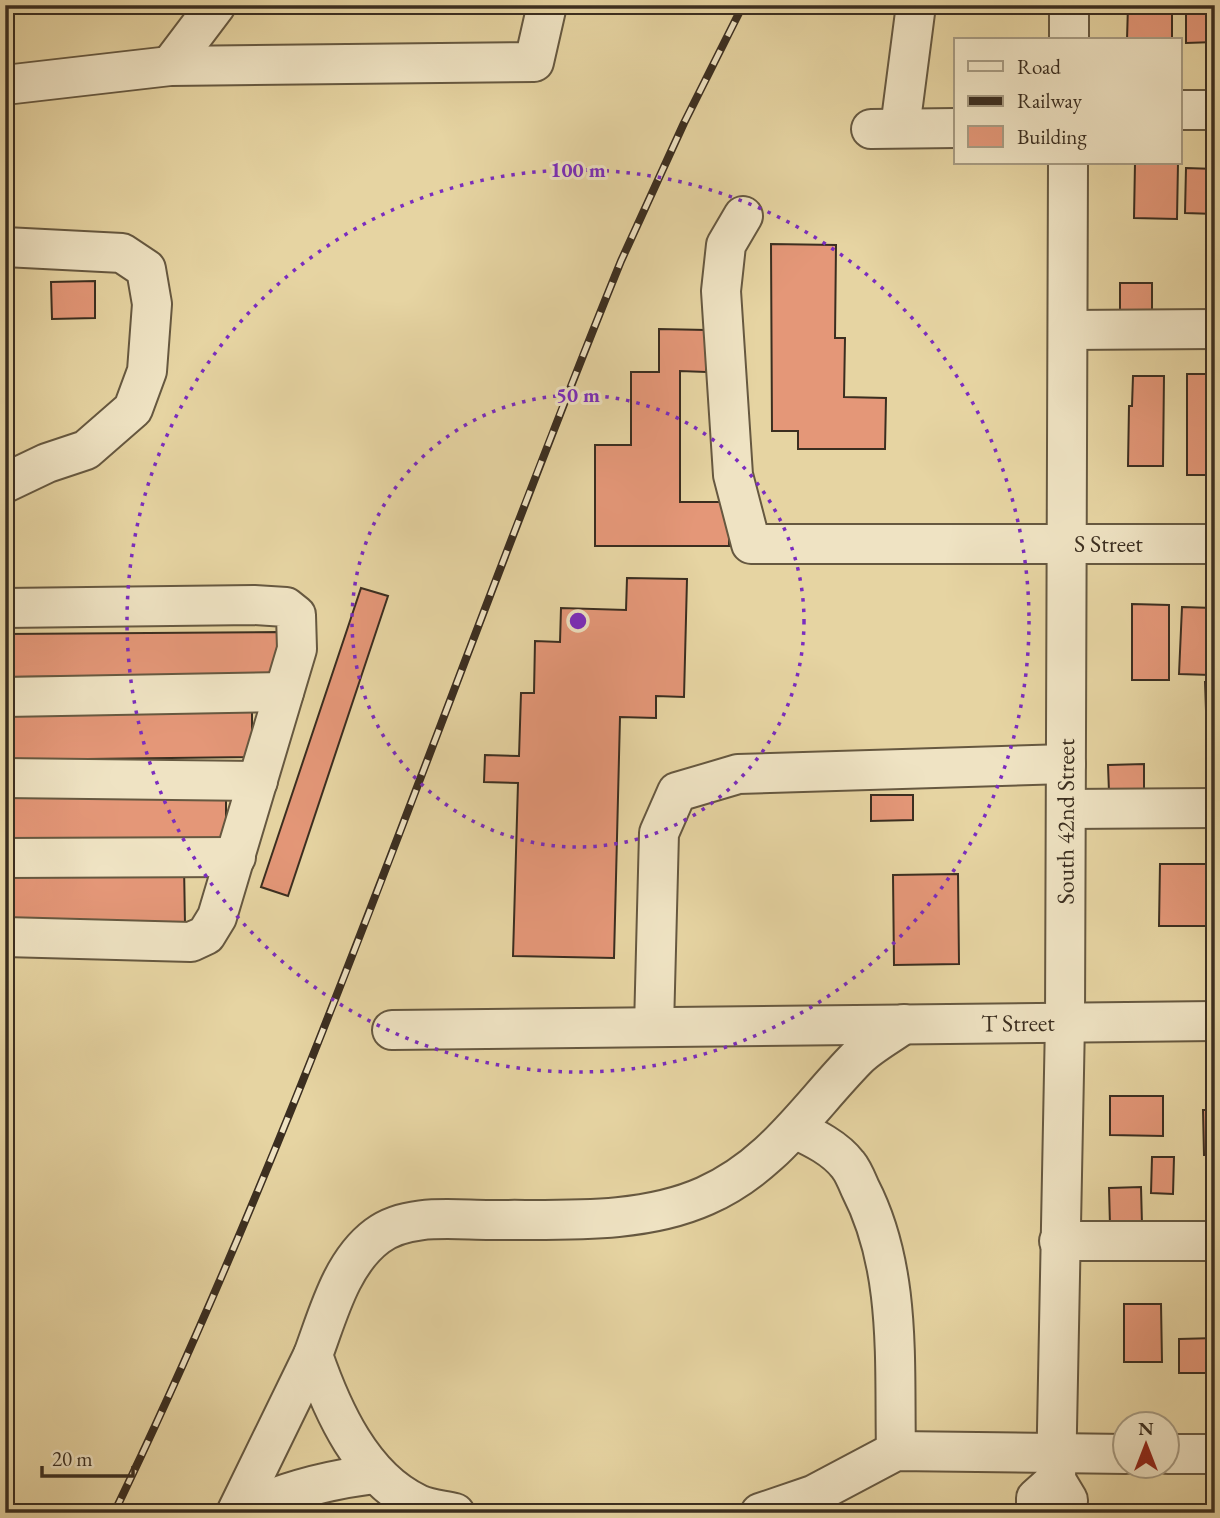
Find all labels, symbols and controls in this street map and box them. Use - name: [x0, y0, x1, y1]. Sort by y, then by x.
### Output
- legend: [954, 38, 1182, 164]
- text: Road: [1017, 53, 1061, 80]
- text: Railway: [1017, 87, 1083, 114]
- text: Building: [1017, 123, 1087, 150]
- text: 100 m: [550, 156, 606, 183]
- text: 50 m: [556, 381, 600, 408]
- street label: S Street: [1074, 528, 1143, 559]
- centre of rings: [566, 609, 590, 633]
- street label: South 42nd Street: [1049, 738, 1081, 904]
- street label: T Street: [981, 1007, 1055, 1039]
- north arrow: [1112, 1410, 1182, 1480]
- text: N: [1138, 1416, 1154, 1441]
- scale bar: [42, 1434, 133, 1478]
- text: 20 m: [52, 1445, 93, 1472]

